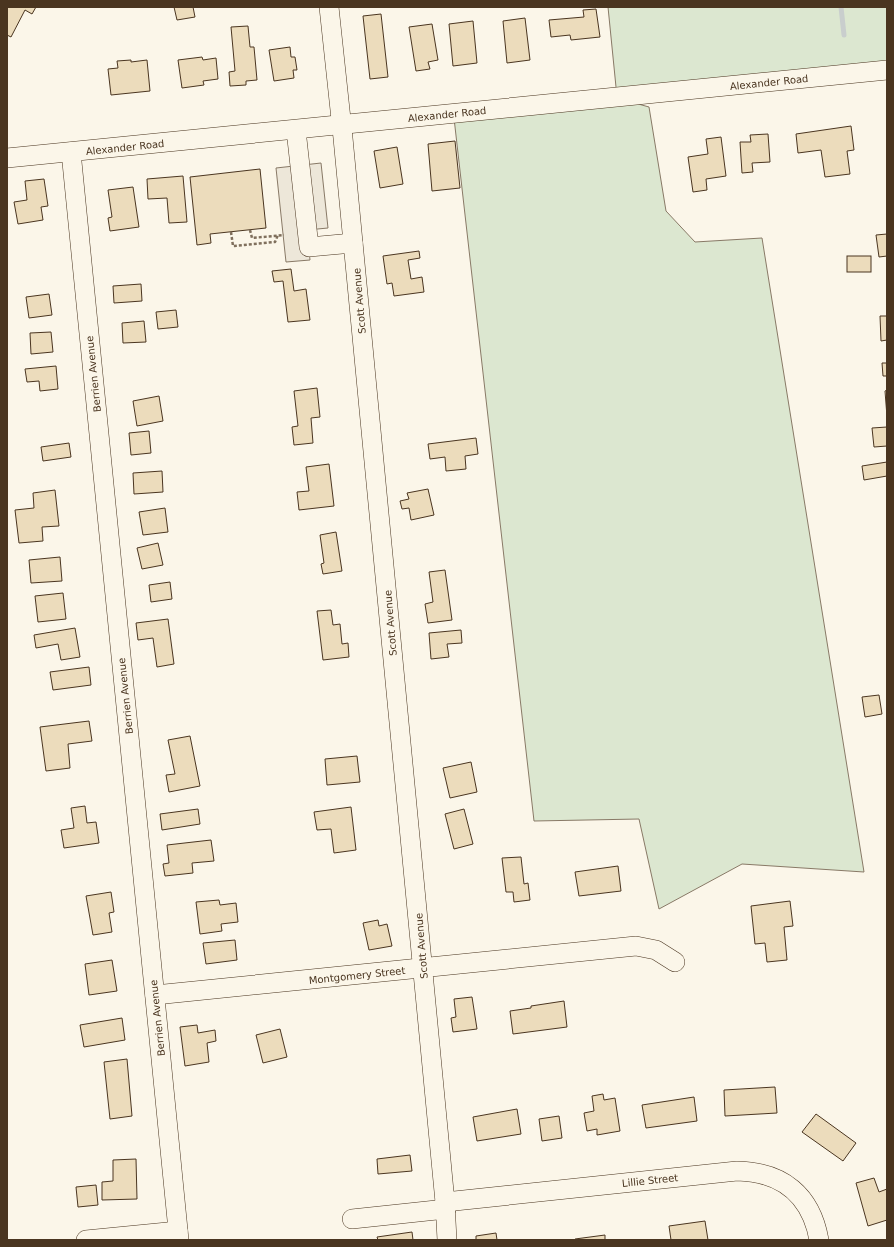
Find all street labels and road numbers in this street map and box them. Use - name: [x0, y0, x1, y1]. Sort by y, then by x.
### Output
- street label: Alexander Road: [729, 73, 809, 92]
- street label: Alexander Road: [407, 105, 487, 124]
- street label: Alexander Road: [85, 138, 165, 157]
- street label: Scott Avenue: [351, 268, 368, 334]
- street label: Berrien Avenue: [84, 335, 103, 413]
- street label: Scott Avenue: [382, 590, 399, 656]
- street label: Berrien Avenue: [116, 657, 135, 735]
- street label: Scott Avenue: [413, 913, 430, 979]
- street label: Montgomery Street: [308, 965, 406, 986]
- street label: Berrien Avenue: [148, 979, 167, 1057]
- street label: Lillie Street: [621, 1172, 679, 1189]

